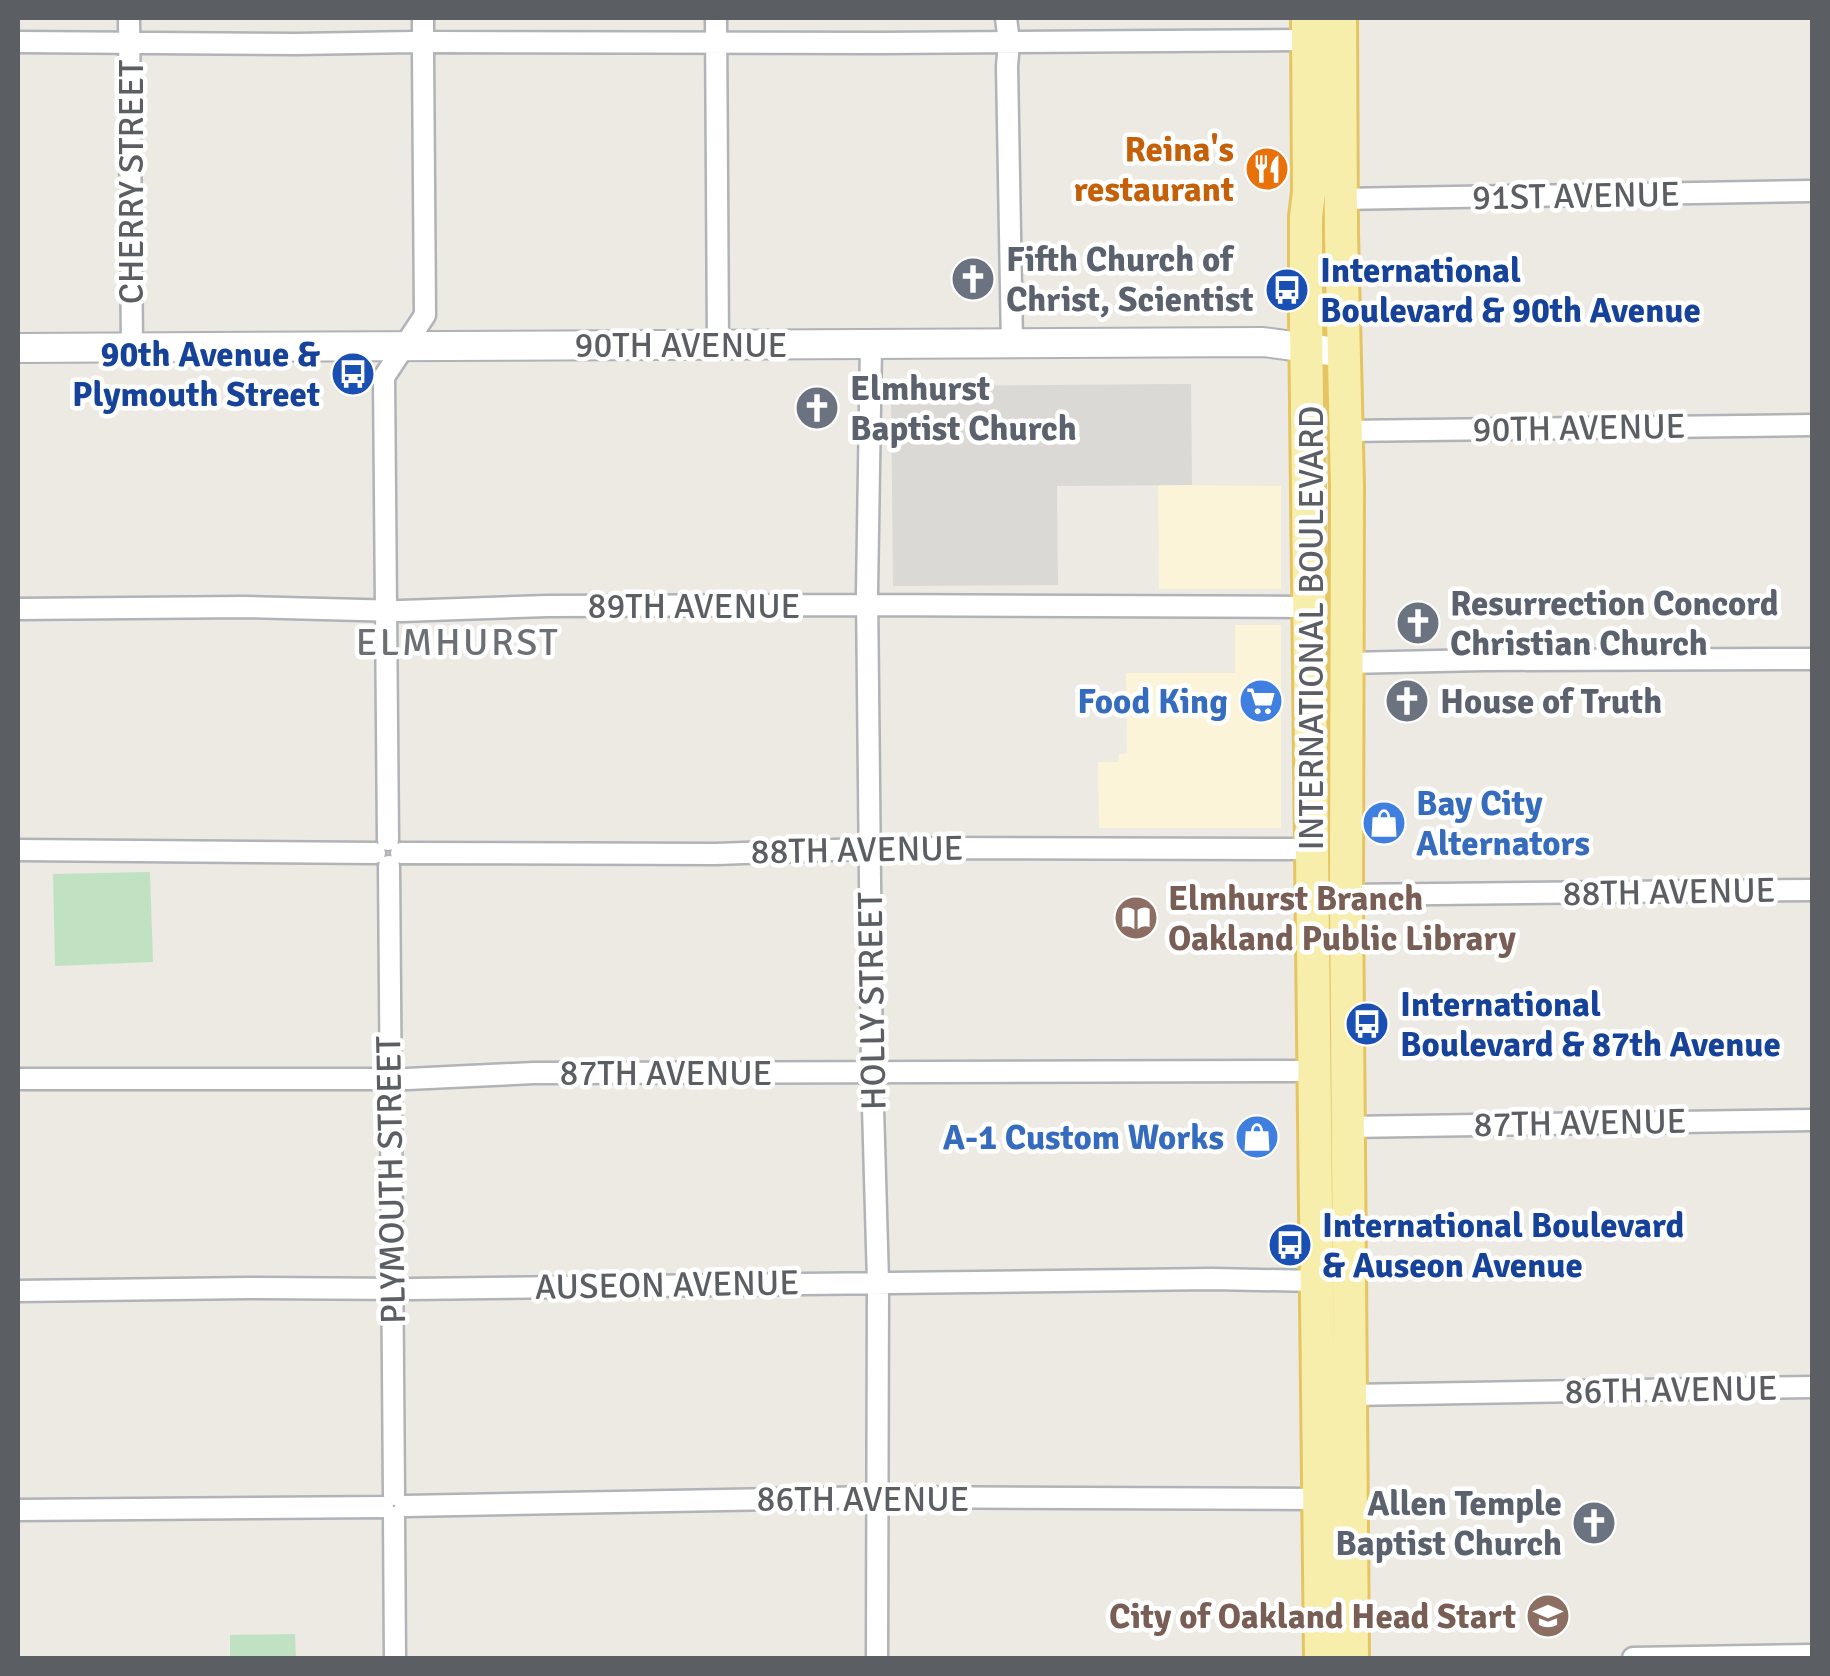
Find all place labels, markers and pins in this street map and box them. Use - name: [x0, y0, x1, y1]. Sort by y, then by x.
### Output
- place label: Reina's restaurant: [1074, 128, 1234, 211]
- restaurant icon: Reina's restaurant: [1244, 146, 1290, 192]
- place label: Fifth Church of Christ, Scientist: [1006, 238, 1254, 321]
- place label: International Boulevard & 90th Avenue: [1320, 249, 1701, 332]
- church icon: Fifth Church of Christ, Scientist: [950, 256, 996, 302]
- bus stop icon: International Boulevard & 90th Avenue: [1264, 267, 1310, 313]
- place label: 90th Avenue & Plymouth Street: [72, 333, 320, 416]
- bus stop icon: 90th Avenue & Plymouth Street: [330, 351, 376, 397]
- place label: Elmhurst Baptist Church: [850, 367, 1077, 450]
- church icon: Elmhurst Baptist Church: [794, 385, 840, 431]
- place label: Resurrection Concord Christian Church: [1450, 582, 1779, 665]
- church icon: Resurrection Concord Christian Church: [1395, 600, 1441, 646]
- supermarket icon: Food King: [1238, 678, 1284, 724]
- church icon: House of Truth: [1384, 678, 1430, 724]
- place label: Food King: [1077, 680, 1228, 723]
- place label: House of Truth: [1440, 680, 1662, 723]
- place label: Bay City Alternators: [1416, 782, 1590, 865]
- shop icon: Bay City Alternators: [1361, 800, 1407, 846]
- place label: Elmhurst Branch Oakland Public Library: [1168, 877, 1517, 960]
- library icon: Elmhurst Branch Oakland Public Library: [1113, 895, 1159, 941]
- place label: International Boulevard & 87th Avenue: [1400, 983, 1781, 1066]
- bus stop icon: International Boulevard & 87th Avenue: [1344, 1001, 1390, 1047]
- shop icon: A-1 Custom Works: [1234, 1114, 1280, 1160]
- place label: A-1 Custom Works: [943, 1116, 1224, 1159]
- place label: International Boulevard & Auseon Avenue: [1322, 1204, 1684, 1287]
- bus stop icon: International Boulevard & Auseon Avenue: [1267, 1222, 1313, 1268]
- place label: Allen Temple Baptist Church: [1335, 1482, 1562, 1565]
- church icon: Allen Temple Baptist Church: [1571, 1500, 1617, 1546]
- school or university icon: City of Oakland Head Start: [1525, 1593, 1571, 1639]
- place label: City of Oakland Head Start: [1109, 1595, 1516, 1638]

